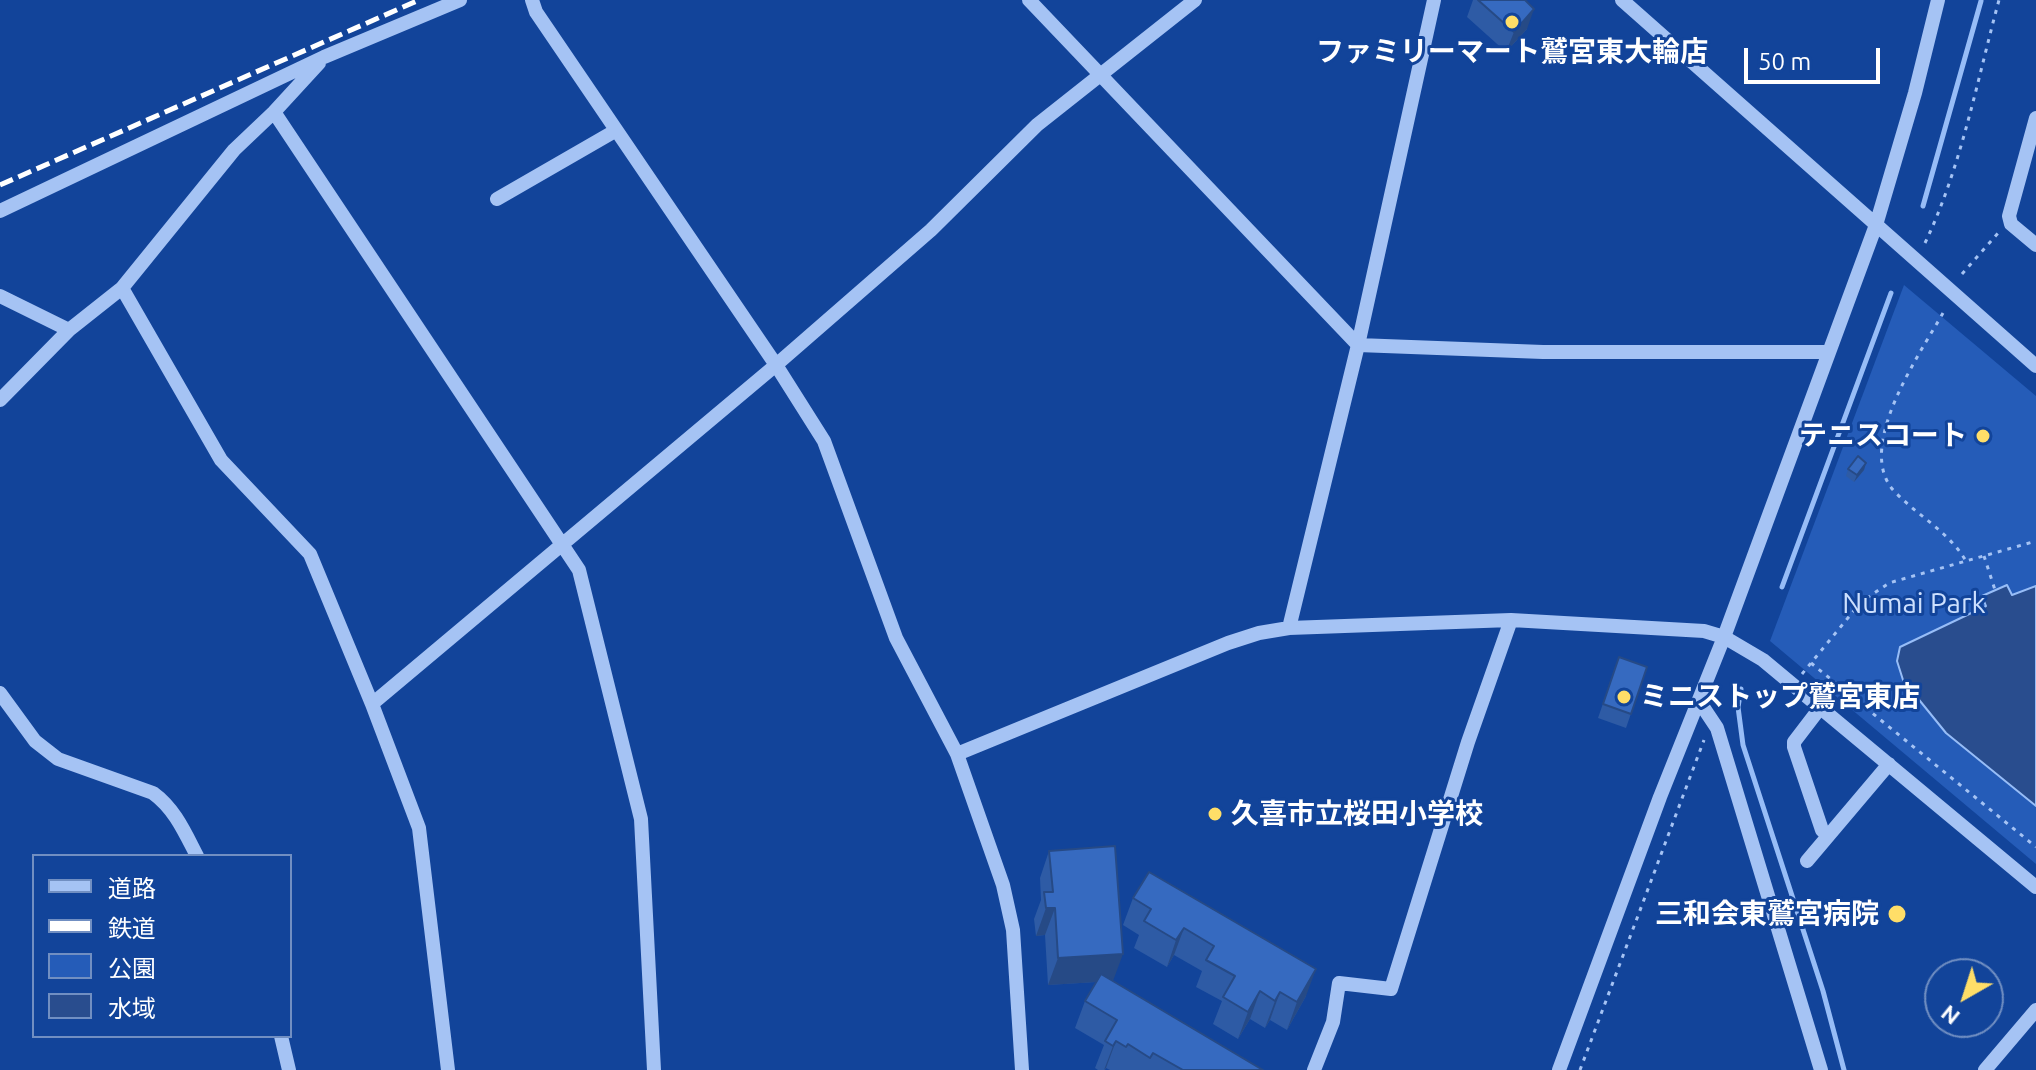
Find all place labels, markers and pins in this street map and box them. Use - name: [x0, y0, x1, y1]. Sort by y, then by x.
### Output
- marker: ファミリーマート鷲宮東大輪店: [1503, 13, 1521, 31]
- place label: ファミリーマート鷲宮東大輪店: [1316, 35, 1708, 69]
- place label: テニスコート: [1799, 419, 1967, 453]
- marker: テニスコート: [1974, 427, 1992, 445]
- place label: ミニストップ鷲宮東店: [1640, 680, 1920, 714]
- marker: ミニストップ鷲宮東店: [1615, 688, 1633, 706]
- place label: 久喜市立桜田小学校: [1231, 797, 1483, 831]
- marker: 久喜市立桜田小学校: [1206, 805, 1224, 823]
- place label: 三和会東鷲宮病院: [1655, 897, 1879, 931]
- marker: 三和会東鷲宮病院: [1886, 903, 1908, 925]

